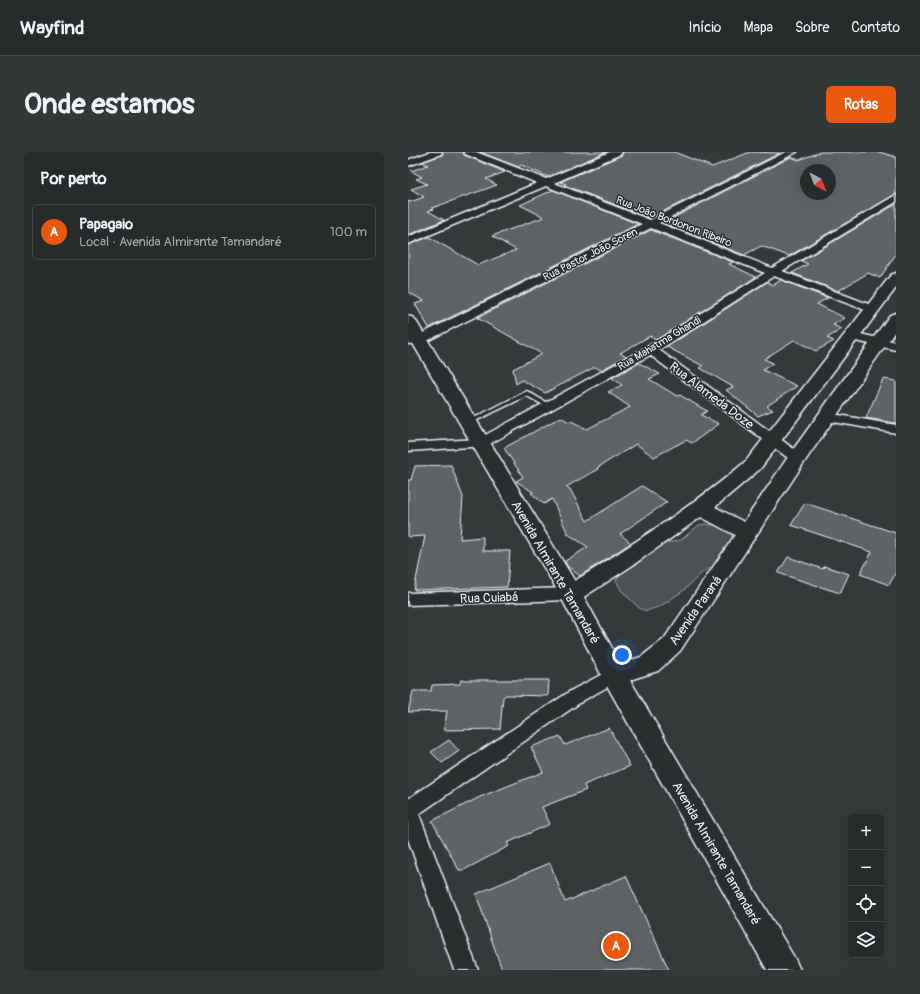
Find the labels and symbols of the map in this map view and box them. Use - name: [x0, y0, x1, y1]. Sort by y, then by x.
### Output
- north arrow: [800, 164, 836, 200]
- street label: Rua João Bordonon Ribeiro: [614, 193, 734, 250]
- street label: Rua Pastor João Soren: [541, 225, 640, 284]
- street label: Rua Mahatma Ghandi: [615, 313, 703, 373]
- street label: Rua Alameda Doze: [666, 359, 757, 433]
- street label: Avenida Almirante Tamandaré: [507, 498, 603, 647]
- street label: Avenida Paraná: [666, 573, 726, 648]
- street label: Rua Cuiabá: [460, 589, 518, 607]
- your location: [612, 645, 632, 665]
- street label: Avenida Almirante Tamandaré: [668, 779, 764, 928]
- pin: A: [603, 931, 629, 961]

